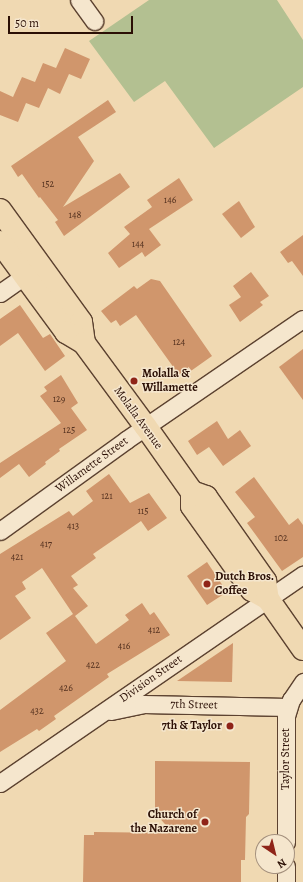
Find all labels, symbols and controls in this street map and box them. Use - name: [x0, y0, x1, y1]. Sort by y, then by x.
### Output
- scale bar: [10, 8, 135, 34]
- text: 50 m: [15, 15, 39, 31]
- house number: 152: [42, 178, 54, 190]
- house number: 146: [164, 194, 176, 206]
- house number: 148: [69, 209, 81, 221]
- house number: 144: [132, 238, 144, 250]
- house number: 124: [173, 336, 185, 348]
- place label: Molalla & Willamette: [142, 367, 198, 395]
- marker: Molalla & Willamette: [129, 376, 139, 386]
- street label: Molalla Avenue: [110, 384, 166, 452]
- house number: 129: [53, 393, 65, 405]
- house number: 125: [63, 424, 75, 436]
- street label: Willamette Street: [53, 434, 131, 496]
- house number: 121: [101, 490, 113, 502]
- house number: 115: [137, 505, 149, 517]
- house number: 413: [67, 520, 79, 532]
- house number: 102: [274, 532, 288, 544]
- house number: 417: [40, 538, 52, 550]
- house number: 421: [11, 551, 23, 563]
- place label: Dutch Bros. Coffee: [215, 570, 274, 598]
- marker: Dutch Bros. Coffee: [202, 579, 212, 589]
- house number: 412: [148, 624, 160, 636]
- house number: 416: [118, 640, 130, 652]
- street label: Division Street: [117, 652, 185, 706]
- house number: 422: [86, 659, 100, 671]
- house number: 426: [59, 682, 73, 694]
- street label: 7th Street: [170, 697, 218, 713]
- house number: 432: [30, 705, 44, 717]
- place label: 7th & Taylor: [162, 719, 222, 733]
- marker: 7th & Taylor: [225, 721, 235, 731]
- street label: Taylor Street: [279, 728, 293, 790]
- place label: Church of the Nazarene: [131, 808, 197, 836]
- marker: Church of the Nazarene: [200, 817, 210, 827]
- north arrow: [255, 834, 295, 874]
- text: N: [274, 855, 289, 872]

